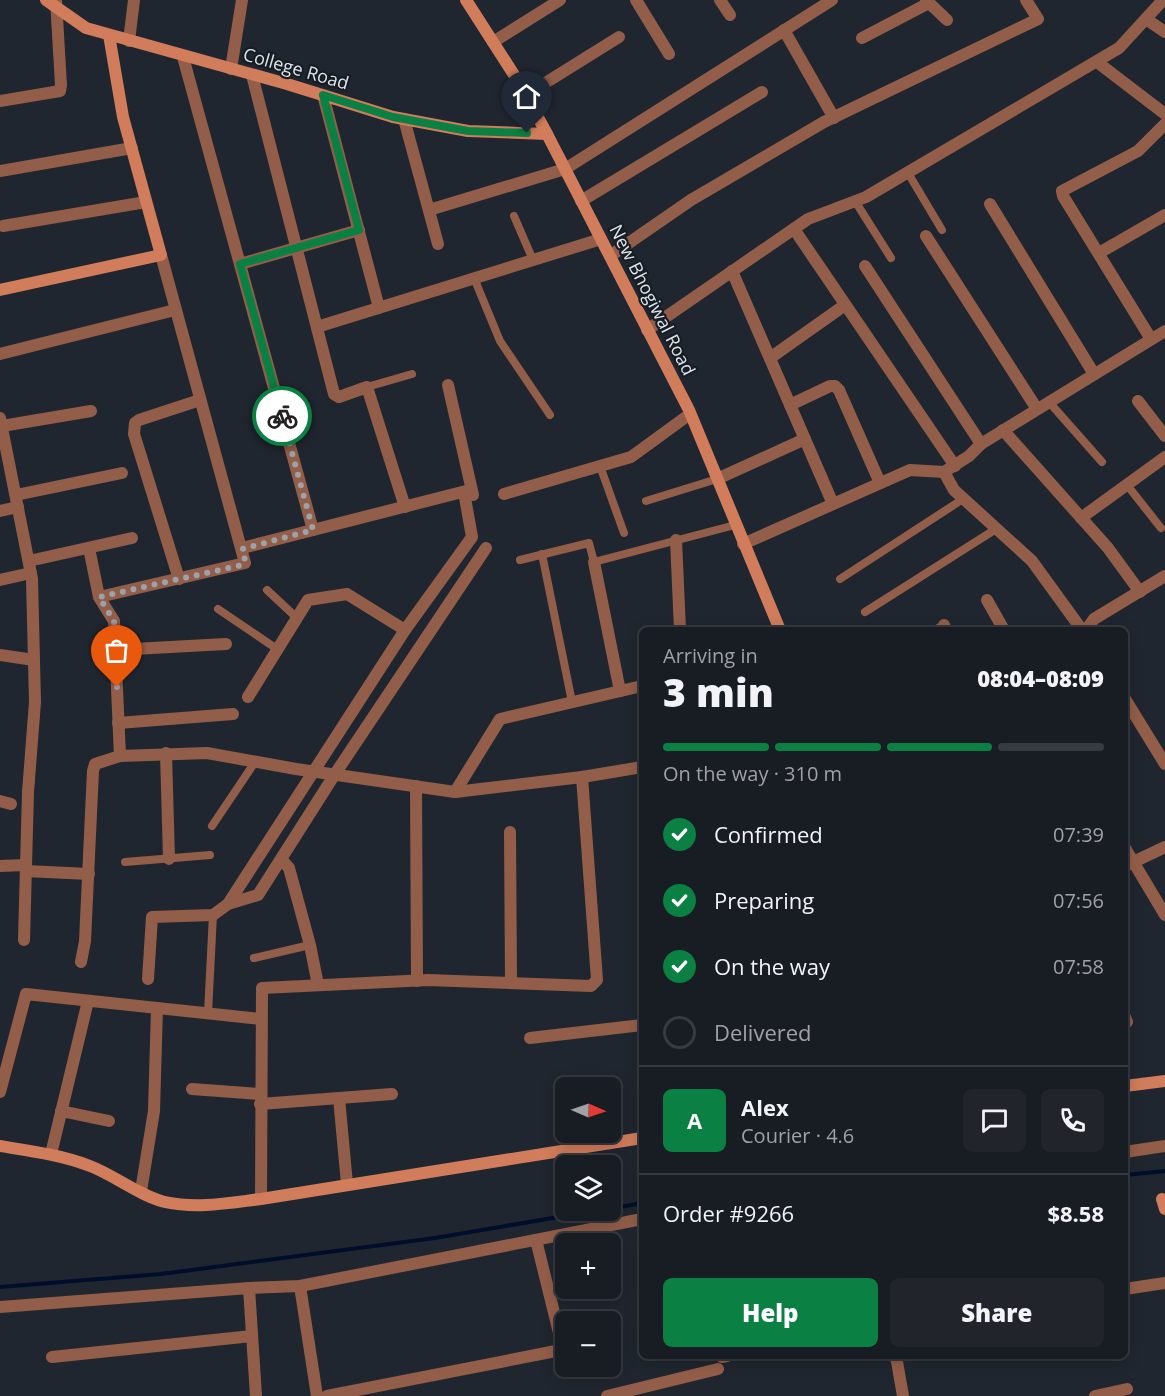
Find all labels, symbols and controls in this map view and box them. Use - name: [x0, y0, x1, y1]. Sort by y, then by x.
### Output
- street label: College Road: [241, 41, 352, 95]
- pin: [501, 71, 552, 133]
- icon: home: [510, 80, 543, 113]
- street label: New Bhogiwal Road: [604, 220, 701, 379]
- courier: [252, 386, 312, 446]
- icon: bike: [266, 400, 299, 433]
- pin: [91, 625, 142, 687]
- icon: bag: [100, 634, 133, 667]
- text: Arriving in: [663, 642, 758, 669]
- text: 08:04–08:09: [977, 663, 1104, 693]
- text: 3 min: [663, 665, 774, 718]
- text: On the way · 310 m: [663, 760, 842, 787]
- icon: check: [663, 818, 696, 851]
- text: Confirmed: [714, 819, 823, 849]
- text: 07:39: [1053, 821, 1104, 848]
- icon: check: [663, 884, 696, 917]
- text: Preparing: [714, 885, 814, 915]
- text: 07:56: [1053, 887, 1104, 914]
- icon: check: [663, 950, 696, 983]
- text: On the way: [714, 951, 830, 981]
- text: 07:58: [1053, 953, 1104, 980]
- text: Delivered: [714, 1017, 812, 1047]
- north arrow: [555, 1077, 621, 1143]
- map controls: [555, 1077, 621, 1377]
- button: chat: [963, 1089, 1026, 1152]
- button: phone: [1041, 1089, 1104, 1152]
- text: Alex: [741, 1092, 789, 1122]
- text: A: [687, 1105, 702, 1135]
- text: Courier · 4.6: [741, 1122, 854, 1149]
- button: layers: [555, 1155, 621, 1221]
- text: Order #9266: [663, 1198, 794, 1228]
- text: $8.58: [1047, 1198, 1104, 1228]
- button: +: [555, 1233, 621, 1299]
- button: Help: [663, 1278, 878, 1347]
- button: Share: [890, 1278, 1104, 1347]
- button: −: [555, 1311, 621, 1377]

